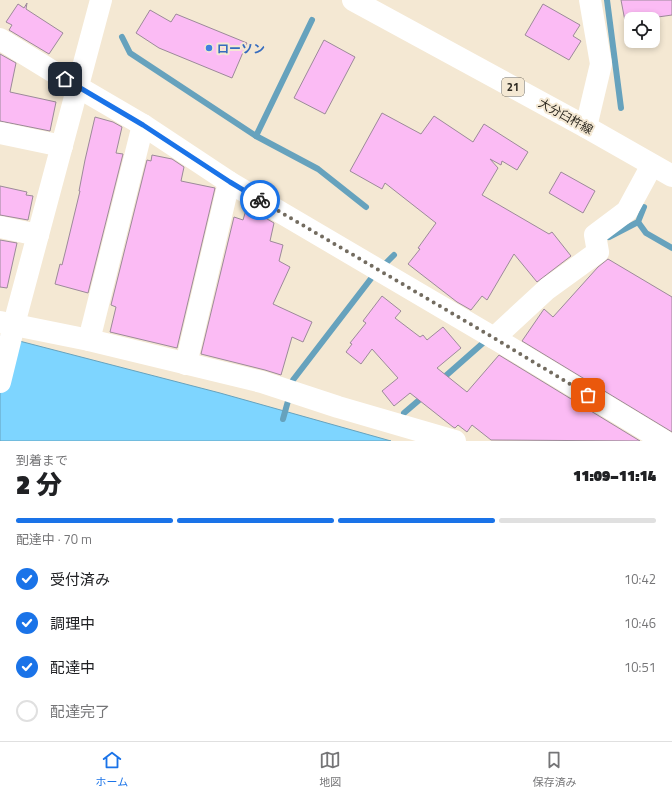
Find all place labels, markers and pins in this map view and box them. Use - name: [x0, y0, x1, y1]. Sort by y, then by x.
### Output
- place label: ローソン: [217, 39, 265, 58]
- marker: ローソン: [204, 43, 214, 53]
- pin: [48, 62, 82, 96]
- pin: [571, 378, 605, 412]

